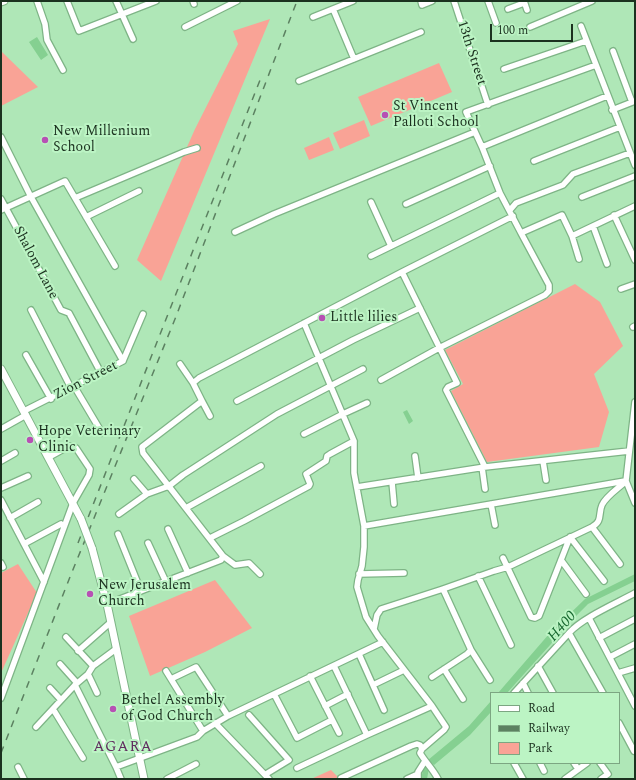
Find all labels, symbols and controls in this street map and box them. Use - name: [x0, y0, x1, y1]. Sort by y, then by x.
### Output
- scale bar: [492, 16, 575, 42]
- street label: 13th Street: [453, 18, 489, 88]
- text: 100 m: [497, 21, 528, 40]
- place label: St Vincent Palloti School: [393, 99, 479, 132]
- marker: St Vincent Palloti School: [380, 110, 390, 120]
- place label: New Millenium School: [53, 124, 150, 156]
- marker: New Millenium School: [40, 135, 50, 145]
- street label: Shalom Lane: [9, 224, 61, 302]
- place label: Little lilies: [330, 310, 397, 326]
- marker: Little lilies: [317, 313, 327, 323]
- street label: Zion Street: [51, 358, 121, 404]
- place label: Hope Veterinary Clinic: [38, 424, 140, 456]
- marker: Hope Veterinary Clinic: [25, 435, 35, 445]
- place label: New Jerusalem Church: [98, 578, 191, 610]
- marker: New Jerusalem Church: [85, 589, 95, 599]
- water label: H400: [545, 608, 581, 646]
- legend: [490, 692, 620, 764]
- place label: Bethel Assembly of God Church: [121, 693, 224, 726]
- text: Road: [528, 699, 555, 718]
- marker: Bethel Assembly of God Church: [108, 704, 118, 714]
- text: Railway: [528, 719, 570, 738]
- district label: AGARA: [93, 739, 153, 757]
- text: Park: [528, 739, 553, 758]

